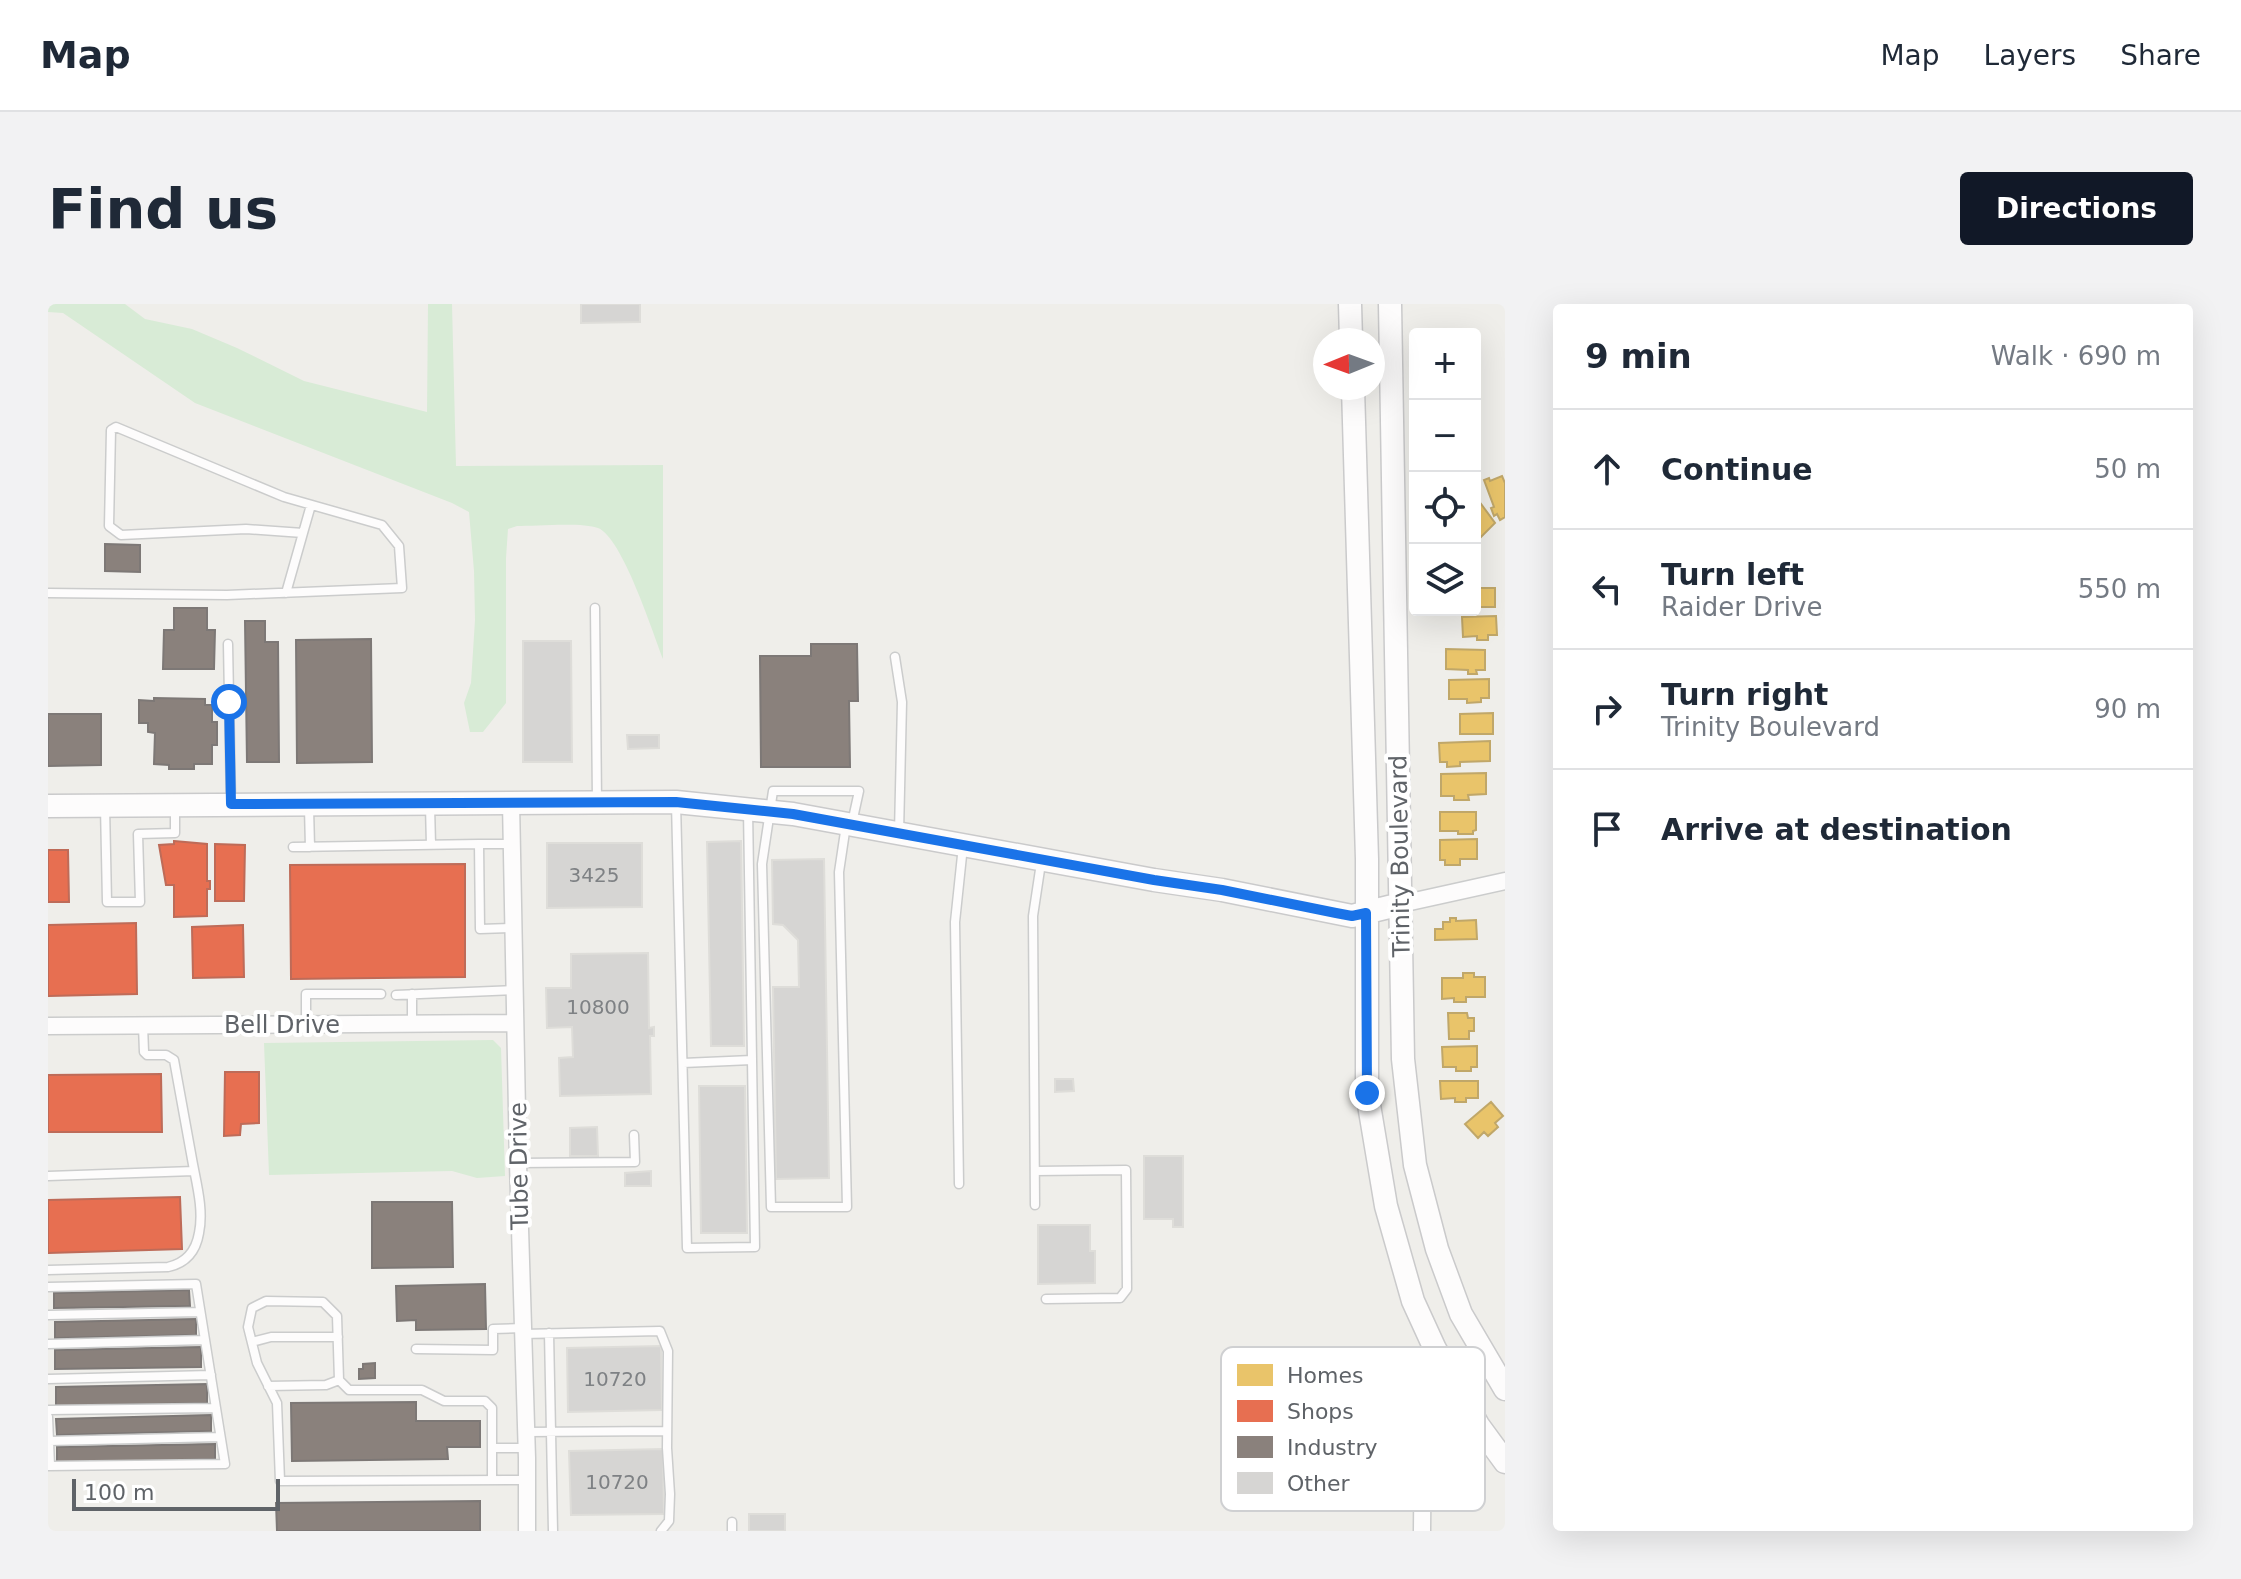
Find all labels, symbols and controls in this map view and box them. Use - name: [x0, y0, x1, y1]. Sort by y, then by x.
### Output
- text: Map: [40, 33, 131, 77]
- text: Map: [1880, 39, 1940, 72]
- text: Layers: [1984, 39, 2076, 72]
- text: Share: [2120, 39, 2201, 72]
- button: Directions: [1960, 172, 2193, 245]
- text: Find us: [48, 176, 278, 241]
- north arrow: [1313, 328, 1385, 400]
- map controls: [1409, 328, 1481, 616]
- button: +: [1409, 328, 1481, 400]
- text: 9 min: [1585, 336, 1692, 376]
- text: Walk · 690 m: [1991, 341, 2161, 371]
- button: −: [1409, 400, 1481, 472]
- icon: ahead: [1585, 447, 1629, 491]
- text: Continue: [1661, 452, 1813, 487]
- text: 50 m: [2094, 454, 2161, 484]
- button: locate: [1409, 472, 1481, 544]
- button: layers: [1409, 544, 1481, 616]
- text: Turn left: [1661, 557, 1804, 592]
- icon: left: [1585, 567, 1629, 611]
- text: 550 m: [2078, 574, 2161, 604]
- text: Raider Drive: [1661, 592, 1822, 622]
- text: Turn right: [1661, 677, 1828, 712]
- route start: [211, 684, 247, 720]
- icon: right: [1585, 687, 1629, 731]
- text: 90 m: [2094, 694, 2161, 724]
- text: Trinity Boulevard: [1661, 712, 1880, 742]
- street label: Trinity Boulevard: [1384, 755, 1416, 958]
- icon: arrive: [1585, 807, 1629, 851]
- text: Arrive at destination: [1661, 812, 2012, 847]
- house number: 3425: [569, 863, 619, 887]
- house number: 10800: [566, 995, 630, 1019]
- street label: Bell Drive: [224, 1011, 340, 1039]
- route end: [1349, 1075, 1385, 1111]
- street label: Tube Drive: [504, 1102, 534, 1231]
- legend: [1221, 1347, 1485, 1511]
- text: Homes: [1287, 1363, 1363, 1388]
- house number: 10720: [583, 1367, 647, 1391]
- text: Shops: [1287, 1399, 1354, 1424]
- text: Industry: [1287, 1435, 1378, 1460]
- house number: 10720: [585, 1470, 649, 1494]
- text: Other: [1287, 1471, 1350, 1496]
- scale bar: [72, 1475, 280, 1511]
- text: 100 m: [84, 1480, 154, 1505]

